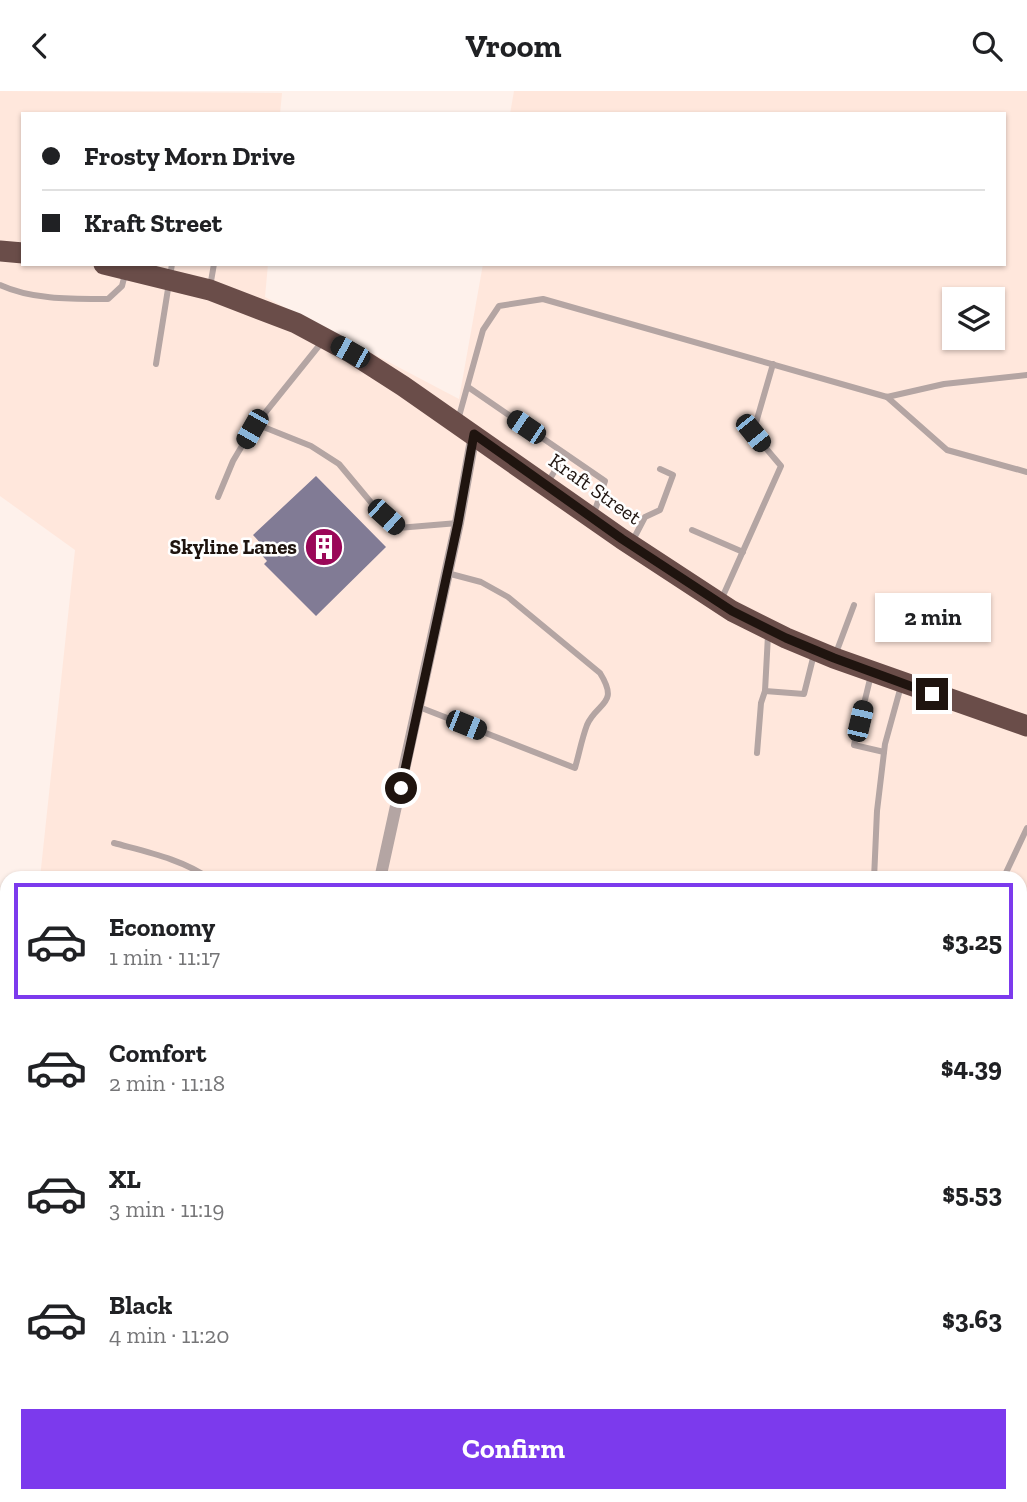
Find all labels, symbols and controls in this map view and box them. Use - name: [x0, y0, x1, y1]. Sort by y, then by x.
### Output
- icon: back: [21, 27, 59, 65]
- text: Vroom: [466, 27, 561, 65]
- icon: search: [968, 27, 1006, 65]
- text: Frosty Morn Drive: [84, 140, 295, 172]
- text: Kraft Street: [84, 207, 222, 239]
- map controls: [942, 287, 1005, 350]
- button: layers: [942, 287, 1005, 350]
- car: [327, 333, 374, 371]
- car: [233, 406, 272, 452]
- car: [503, 407, 550, 447]
- car: [732, 410, 775, 456]
- street label: Kraft Street: [544, 448, 646, 530]
- car: [364, 495, 409, 539]
- building icon: Skyline Lanes: [303, 526, 345, 568]
- place label: Skyline Lanes: [170, 534, 297, 559]
- callout: 2 min: [874, 593, 990, 641]
- text: 2 min: [904, 603, 962, 631]
- route end: [916, 678, 948, 710]
- car: [846, 698, 875, 744]
- car: [443, 707, 490, 743]
- route start: [385, 772, 417, 804]
- icon: car: [25, 910, 88, 973]
- text: Economy: [109, 911, 215, 943]
- text: $3.25: [942, 925, 1002, 957]
- text: 1 min · 11:17: [109, 943, 220, 971]
- icon: car: [25, 1036, 88, 1099]
- text: Comfort: [109, 1037, 206, 1069]
- text: $4.39: [941, 1051, 1002, 1083]
- text: 2 min · 11:18: [109, 1069, 225, 1097]
- icon: car: [25, 1162, 88, 1225]
- text: XL: [109, 1163, 141, 1195]
- text: $5.53: [942, 1177, 1002, 1209]
- text: 3 min · 11:19: [109, 1195, 224, 1223]
- icon: car: [25, 1288, 88, 1351]
- text: Black: [109, 1289, 172, 1321]
- text: $3.63: [942, 1303, 1002, 1335]
- text: 4 min · 11:20: [109, 1321, 230, 1349]
- button: Confirm: [21, 1409, 1006, 1489]

